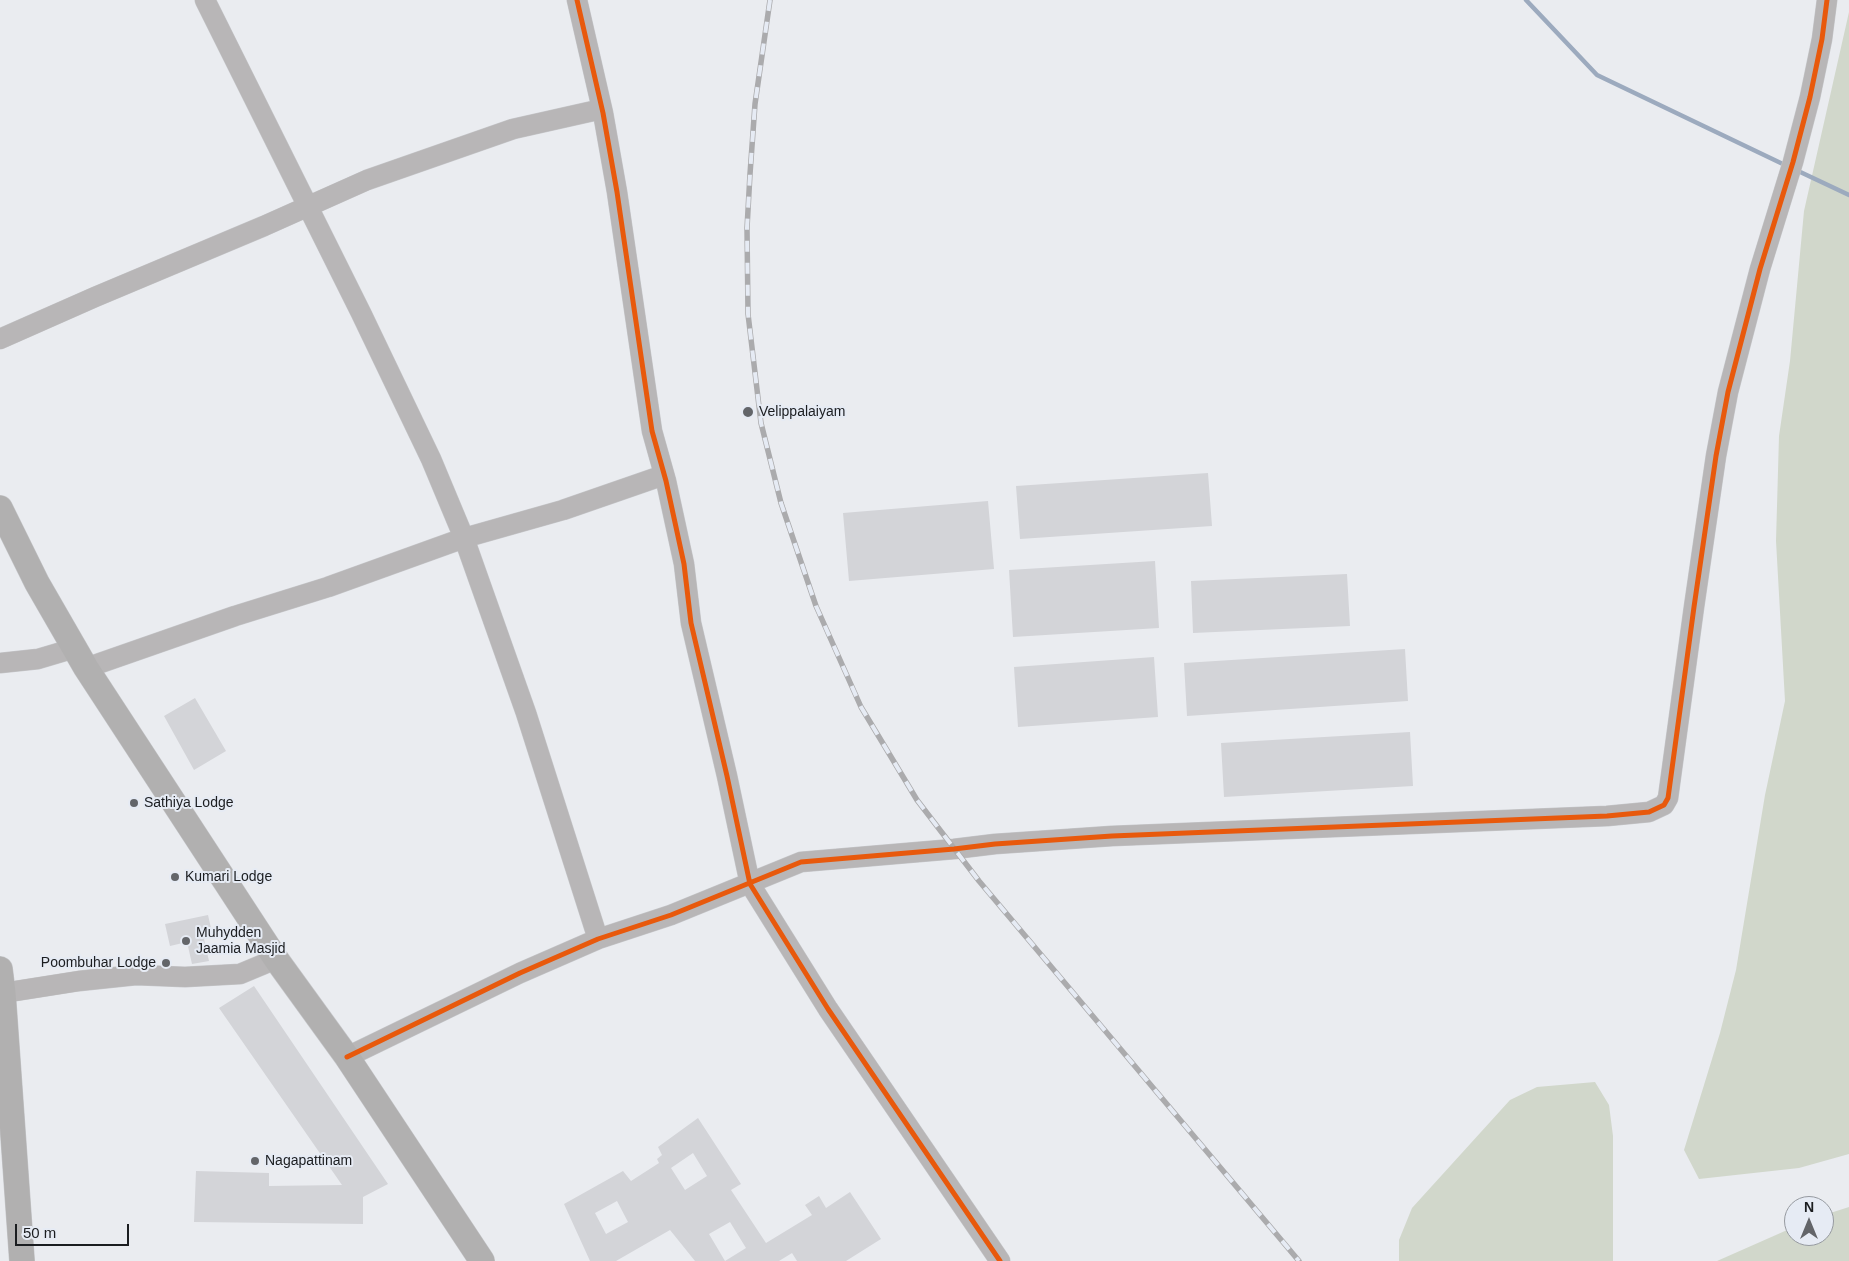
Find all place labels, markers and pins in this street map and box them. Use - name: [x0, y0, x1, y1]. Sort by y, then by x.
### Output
- place label: Velippalaiyam: [759, 404, 845, 420]
- marker: Velippalaiyam: [741, 405, 755, 419]
- place label: Sathiya Lodge: [144, 795, 234, 811]
- marker: Sathiya Lodge: [128, 797, 140, 809]
- place label: Kumari Lodge: [185, 869, 272, 885]
- marker: Kumari Lodge: [169, 871, 181, 883]
- place label: Muhydden Jaamia Masjid: [196, 925, 285, 958]
- marker: Muhydden Jaamia Masjid: [180, 935, 192, 947]
- place label: Poombuhar Lodge: [41, 955, 156, 971]
- marker: Poombuhar Lodge: [160, 957, 172, 969]
- place label: Nagapattinam: [265, 1153, 352, 1169]
- marker: Nagapattinam: [249, 1155, 261, 1167]

